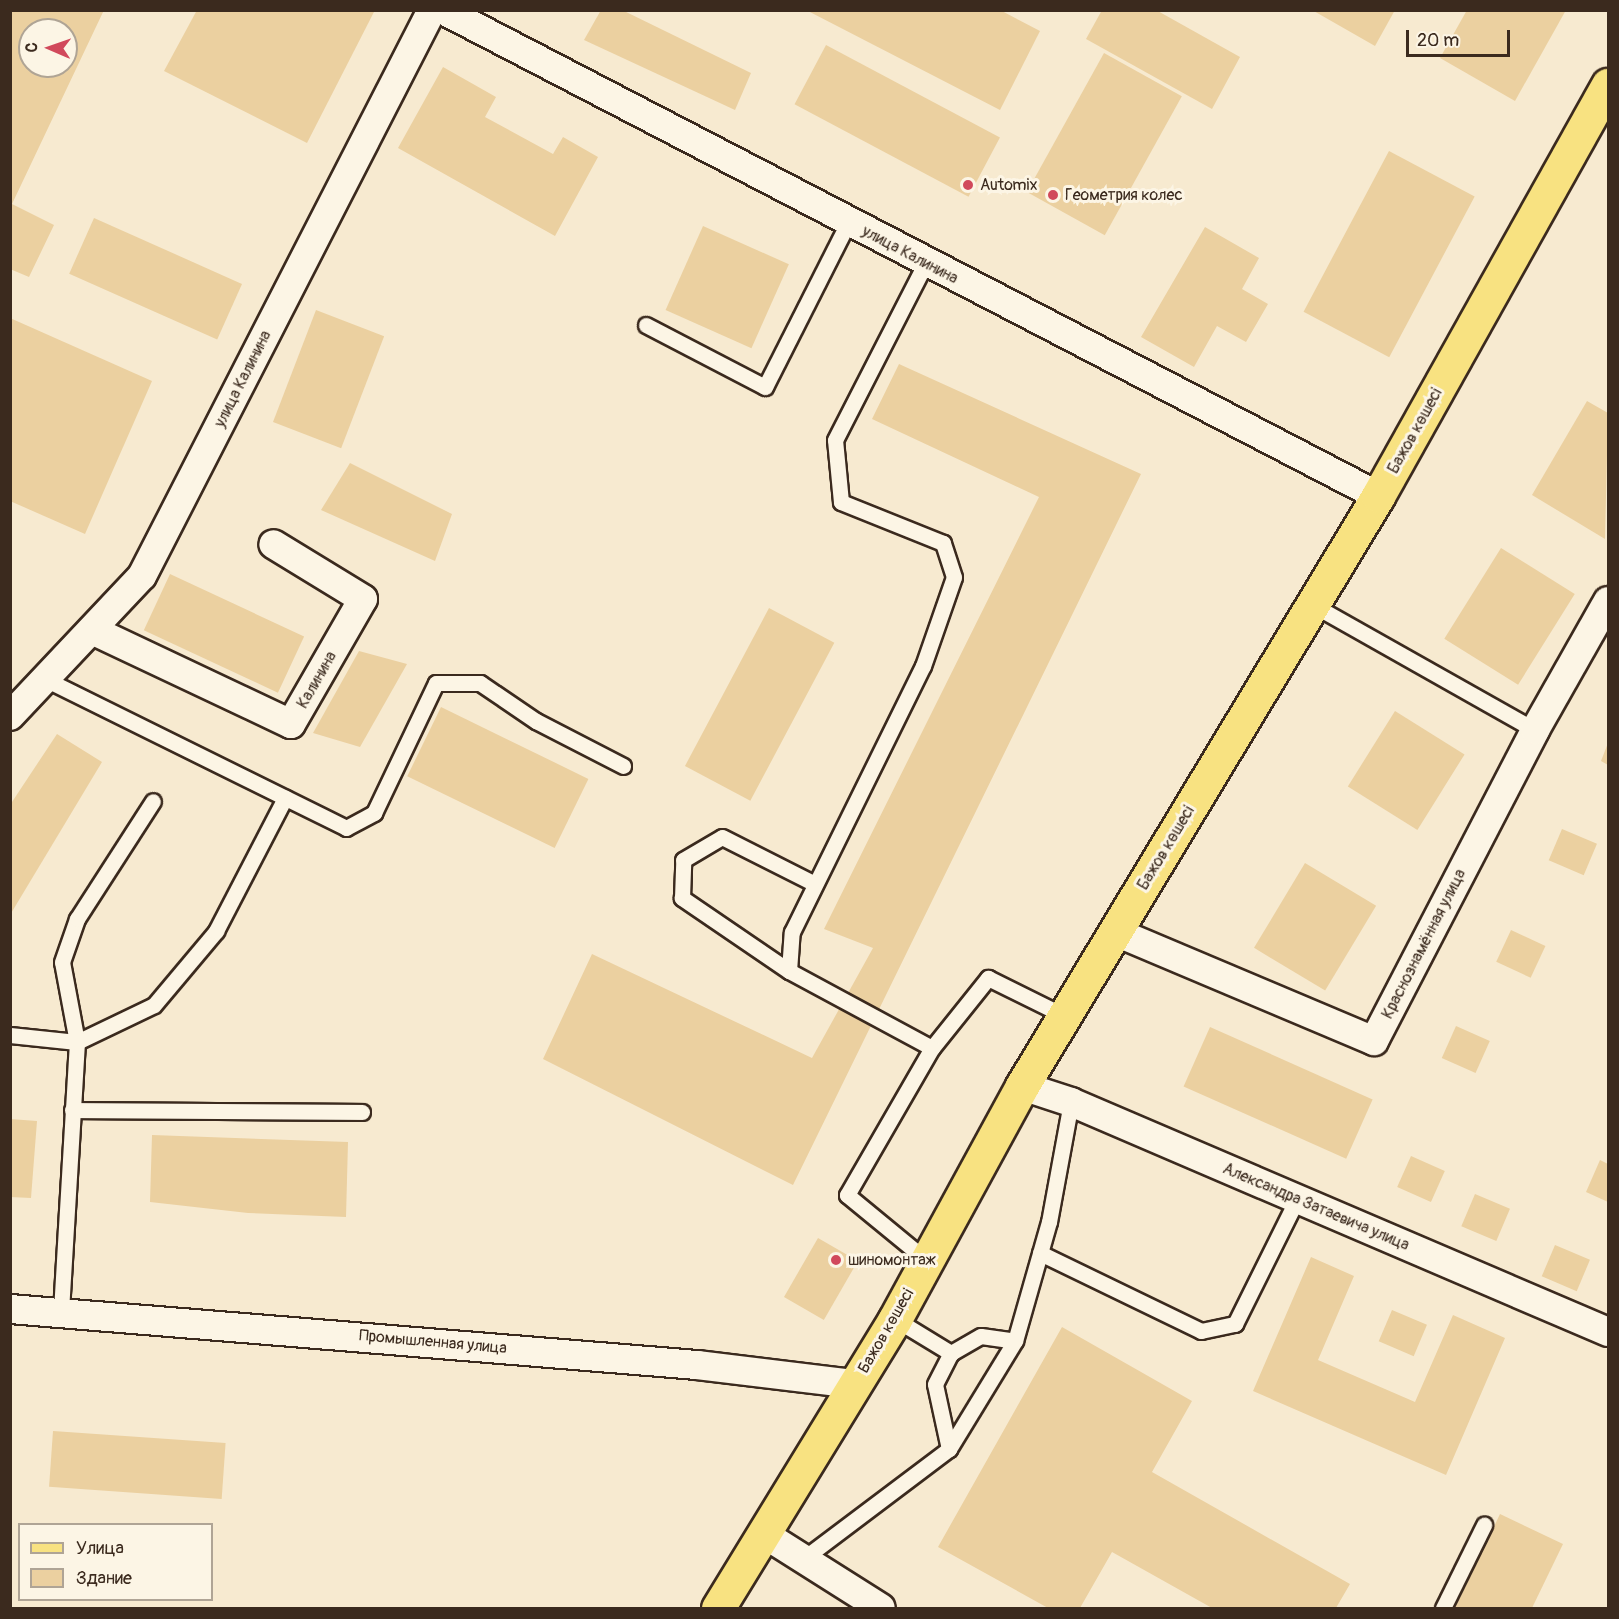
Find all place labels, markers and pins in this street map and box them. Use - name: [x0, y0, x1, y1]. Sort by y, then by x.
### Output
- place label: Automix: [980, 175, 1037, 195]
- marker: Automix: [961, 178, 975, 192]
- place label: Геометрия колес: [1065, 185, 1183, 205]
- marker: Геометрия колес: [1046, 188, 1060, 202]
- place label: шиномонтаж: [848, 1250, 936, 1270]
- marker: шиномонтаж: [829, 1253, 843, 1267]

